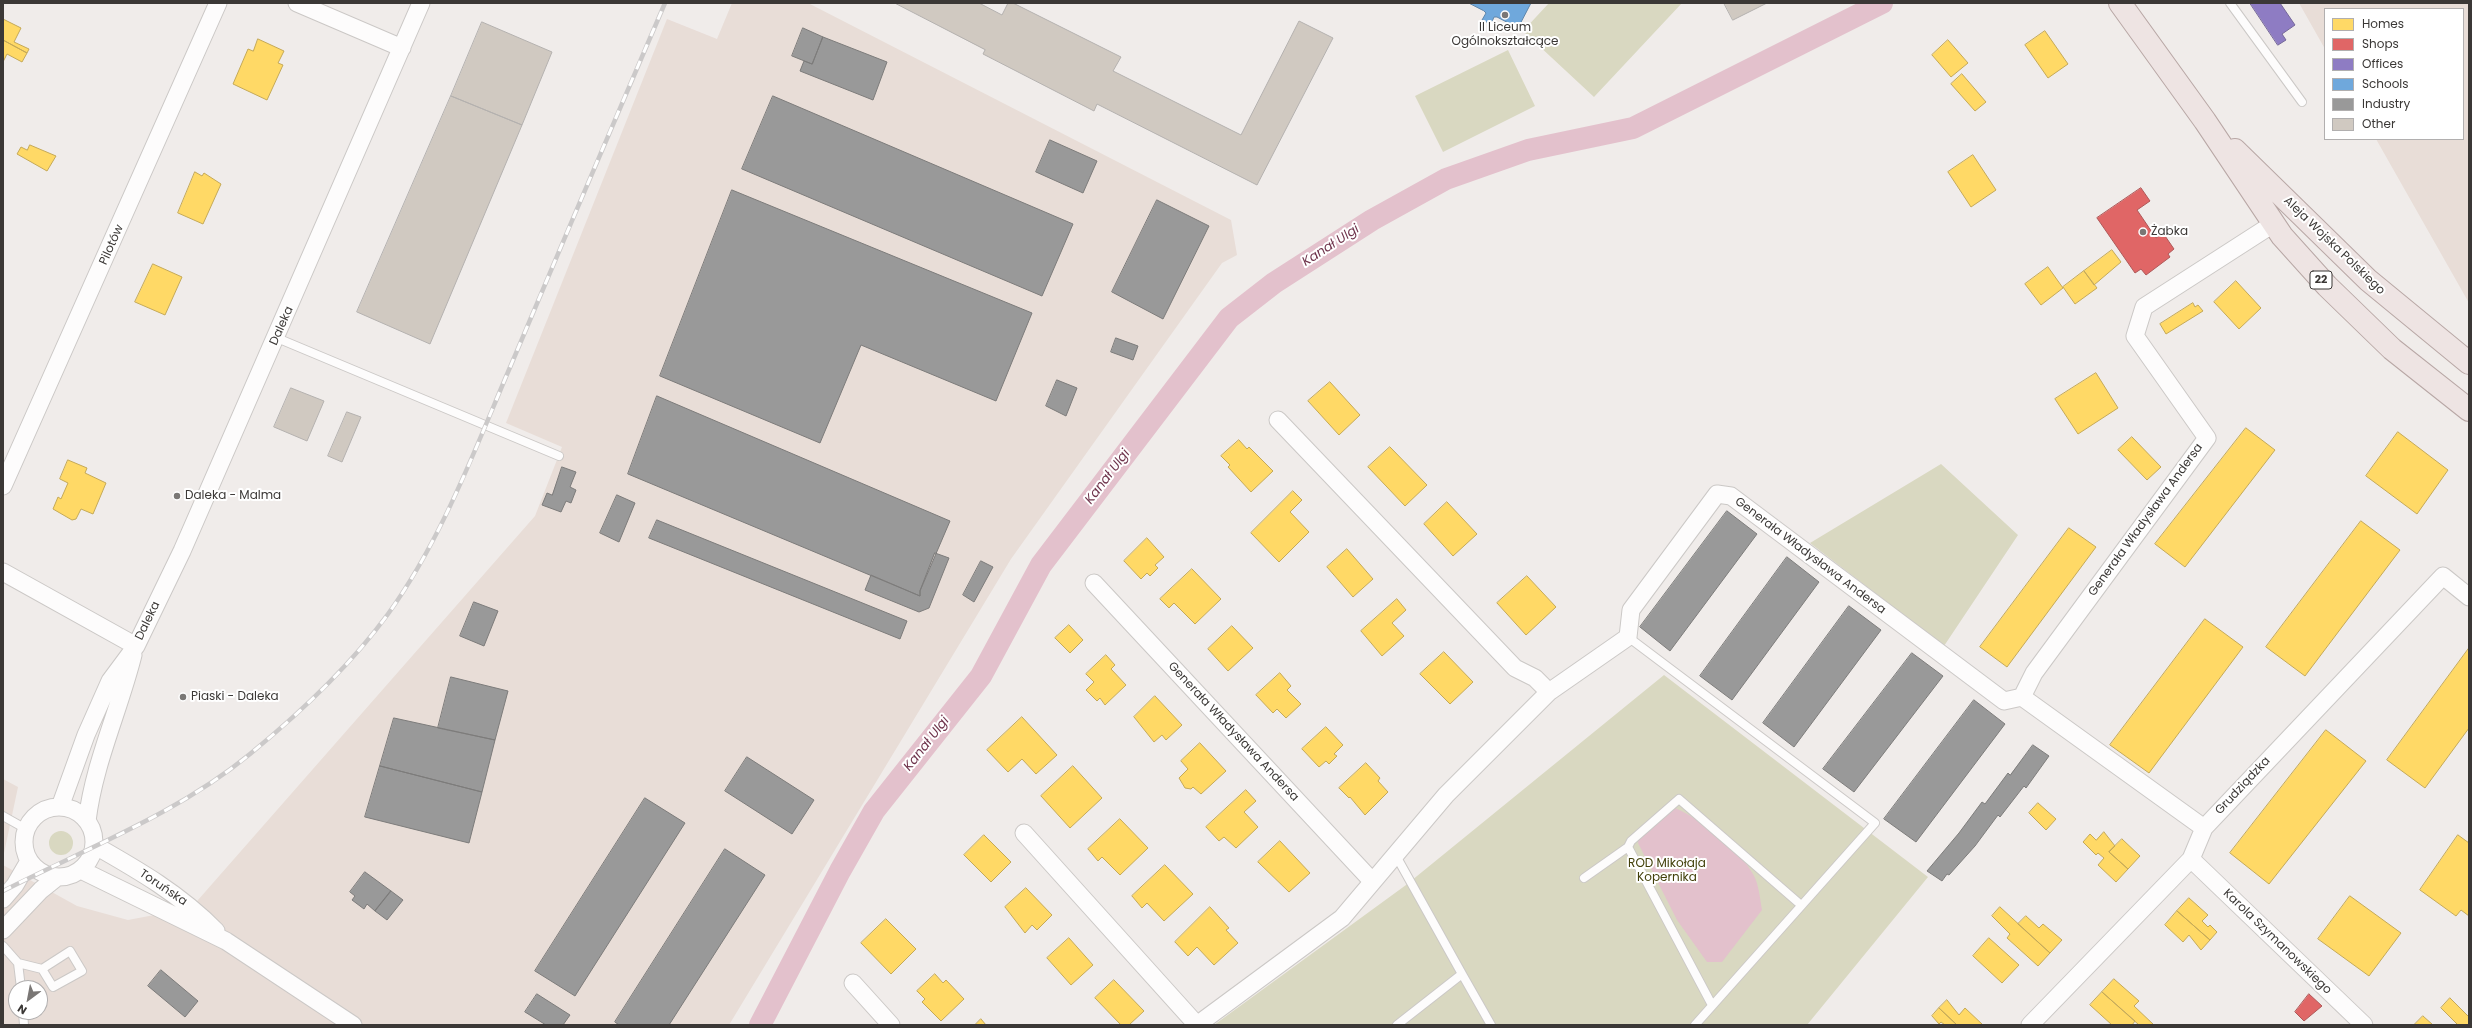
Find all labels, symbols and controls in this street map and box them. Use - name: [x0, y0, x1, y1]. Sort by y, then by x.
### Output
- legend: [2324, 8, 2464, 140]
- marker: II Liceum Ogólnokształcące: [1500, 10, 1510, 20]
- text: Homes: [2362, 15, 2404, 32]
- place label: II Liceum Ogólnokształcące: [1451, 21, 1559, 49]
- text: Shops: [2362, 35, 2399, 52]
- text: Offices: [2362, 55, 2403, 72]
- text: Schools: [2362, 75, 2409, 92]
- text: Industry: [2362, 95, 2410, 112]
- text: Other: [2362, 115, 2395, 132]
- street label: Aleja Wojska Polskiego: [2280, 194, 2388, 298]
- water label: Kanał Ulgi: [1300, 222, 1362, 270]
- street label: Pilotów: [97, 223, 127, 267]
- place label: Żabka: [2151, 225, 2188, 239]
- marker: Żabka: [2138, 227, 2148, 237]
- road number: 22: [2310, 271, 2332, 289]
- street label: Daleka: [267, 304, 297, 348]
- street label: Generała Władysława Andersa: [2086, 441, 2206, 599]
- water label: Kanał Ulgi: [1082, 446, 1134, 508]
- place label: Daleka - Malma: [185, 489, 281, 503]
- marker: Daleka - Malma: [172, 491, 182, 501]
- street label: Generała Władysława Andersa: [1732, 495, 1888, 617]
- street label: Daleka: [132, 599, 164, 643]
- street label: Generała Władysława Andersa: [1165, 659, 1301, 805]
- place label: Piaski - Daleka: [191, 690, 279, 704]
- marker: Piaski - Daleka: [178, 692, 188, 702]
- water label: Kanał Ulgi: [901, 714, 953, 774]
- street label: Grudziądzka: [2213, 754, 2273, 818]
- park label: ROD Mikołaja Kopernika: [1628, 857, 1706, 885]
- street label: Toruńska: [136, 867, 190, 909]
- street label: Karola Szymanowskiego: [2220, 886, 2334, 998]
- north arrow: [8, 980, 48, 1020]
- text: N: [14, 1000, 30, 1018]

